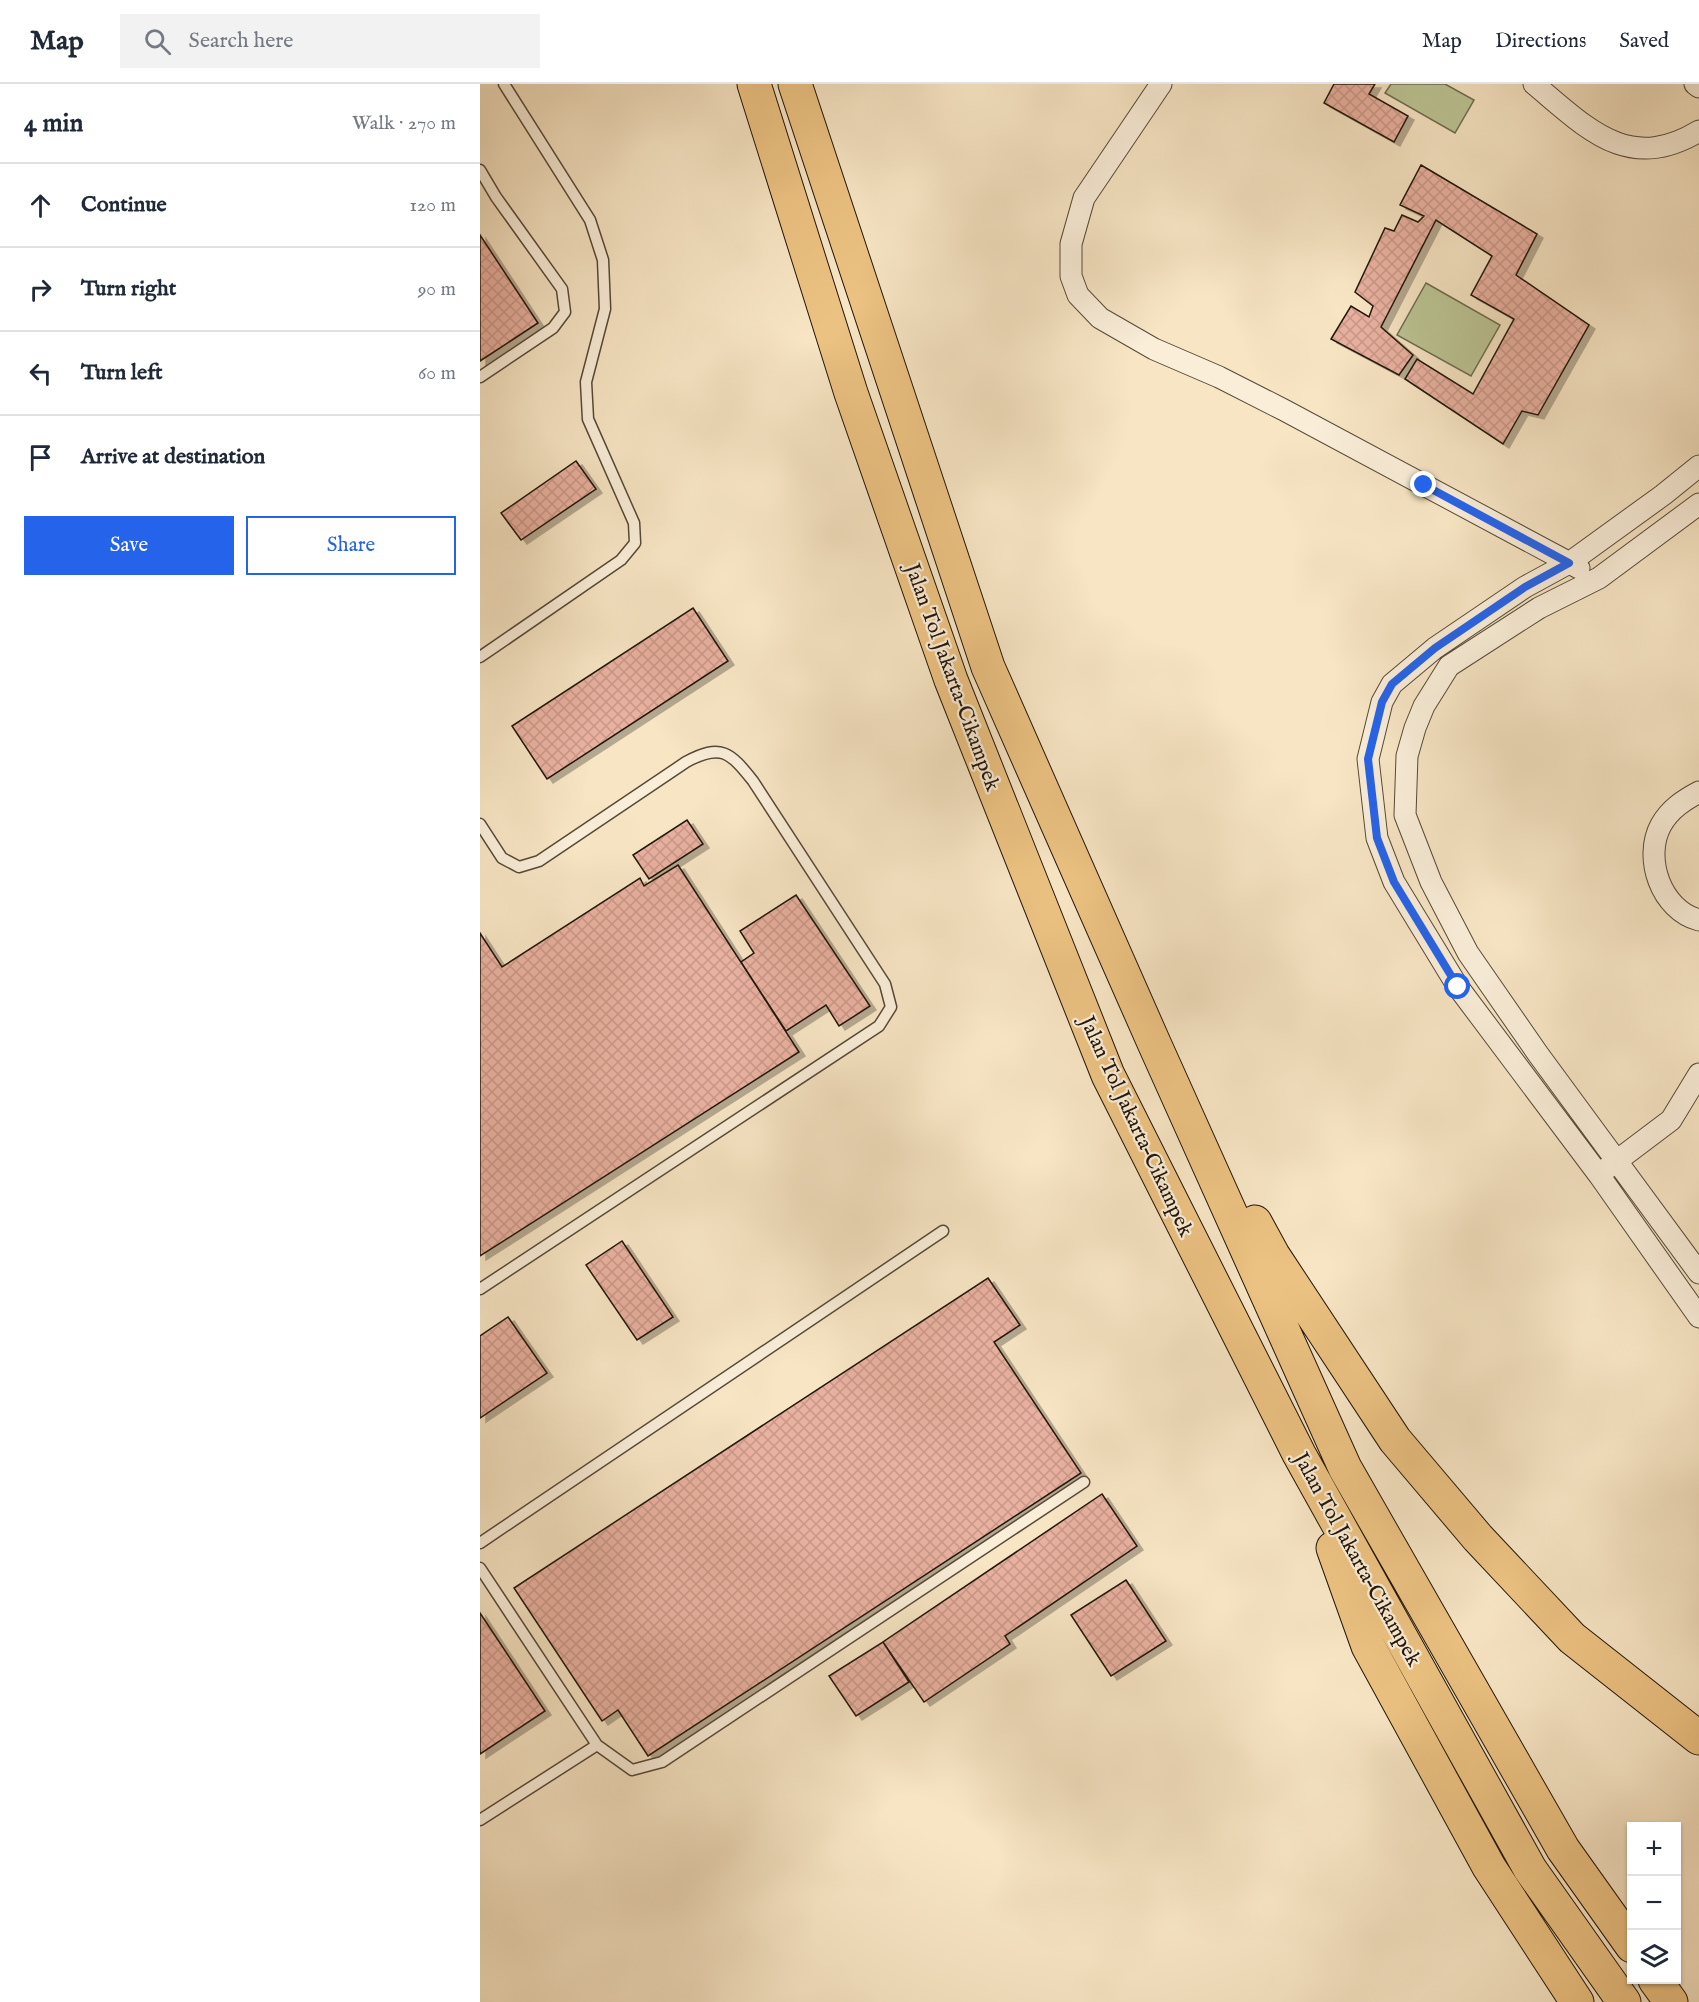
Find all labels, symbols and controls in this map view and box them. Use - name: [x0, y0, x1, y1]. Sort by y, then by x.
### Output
- search box: [120, 14, 540, 68]
- text: Map: [30, 24, 84, 59]
- icon: search: [141, 25, 174, 58]
- text: Search here: [189, 27, 293, 55]
- text: Map: [1422, 28, 1462, 55]
- text: Directions: [1495, 28, 1586, 55]
- text: Saved: [1619, 28, 1669, 55]
- text: 4 min: [24, 107, 83, 140]
- text: Walk · 270 m: [352, 111, 456, 136]
- icon: ahead: [24, 189, 57, 222]
- text: Continue: [81, 191, 167, 219]
- text: 120 m: [410, 193, 456, 218]
- icon: right: [24, 273, 57, 306]
- text: Turn right: [81, 275, 176, 303]
- text: 90 m: [418, 277, 456, 302]
- icon: left: [24, 357, 57, 390]
- text: Turn left: [81, 359, 163, 387]
- text: 60 m: [418, 361, 456, 386]
- icon: arrive: [24, 441, 57, 474]
- text: Arrive at destination: [81, 443, 265, 471]
- route end: [1410, 471, 1436, 497]
- button: Save: [24, 516, 234, 575]
- button: Share: [246, 516, 456, 575]
- street label: Jalan Tol Jakarta–Cikampek: [897, 558, 1006, 796]
- route start: [1444, 973, 1470, 999]
- street label: Jalan Tol Jakarta–Cikampek: [1072, 1010, 1199, 1242]
- street label: Jalan Tol Jakarta–Cikampek: [1286, 1446, 1427, 1672]
- map controls: [1627, 1822, 1681, 1984]
- button: +: [1627, 1822, 1681, 1876]
- button: −: [1627, 1876, 1681, 1930]
- button: layers: [1627, 1930, 1681, 1984]

